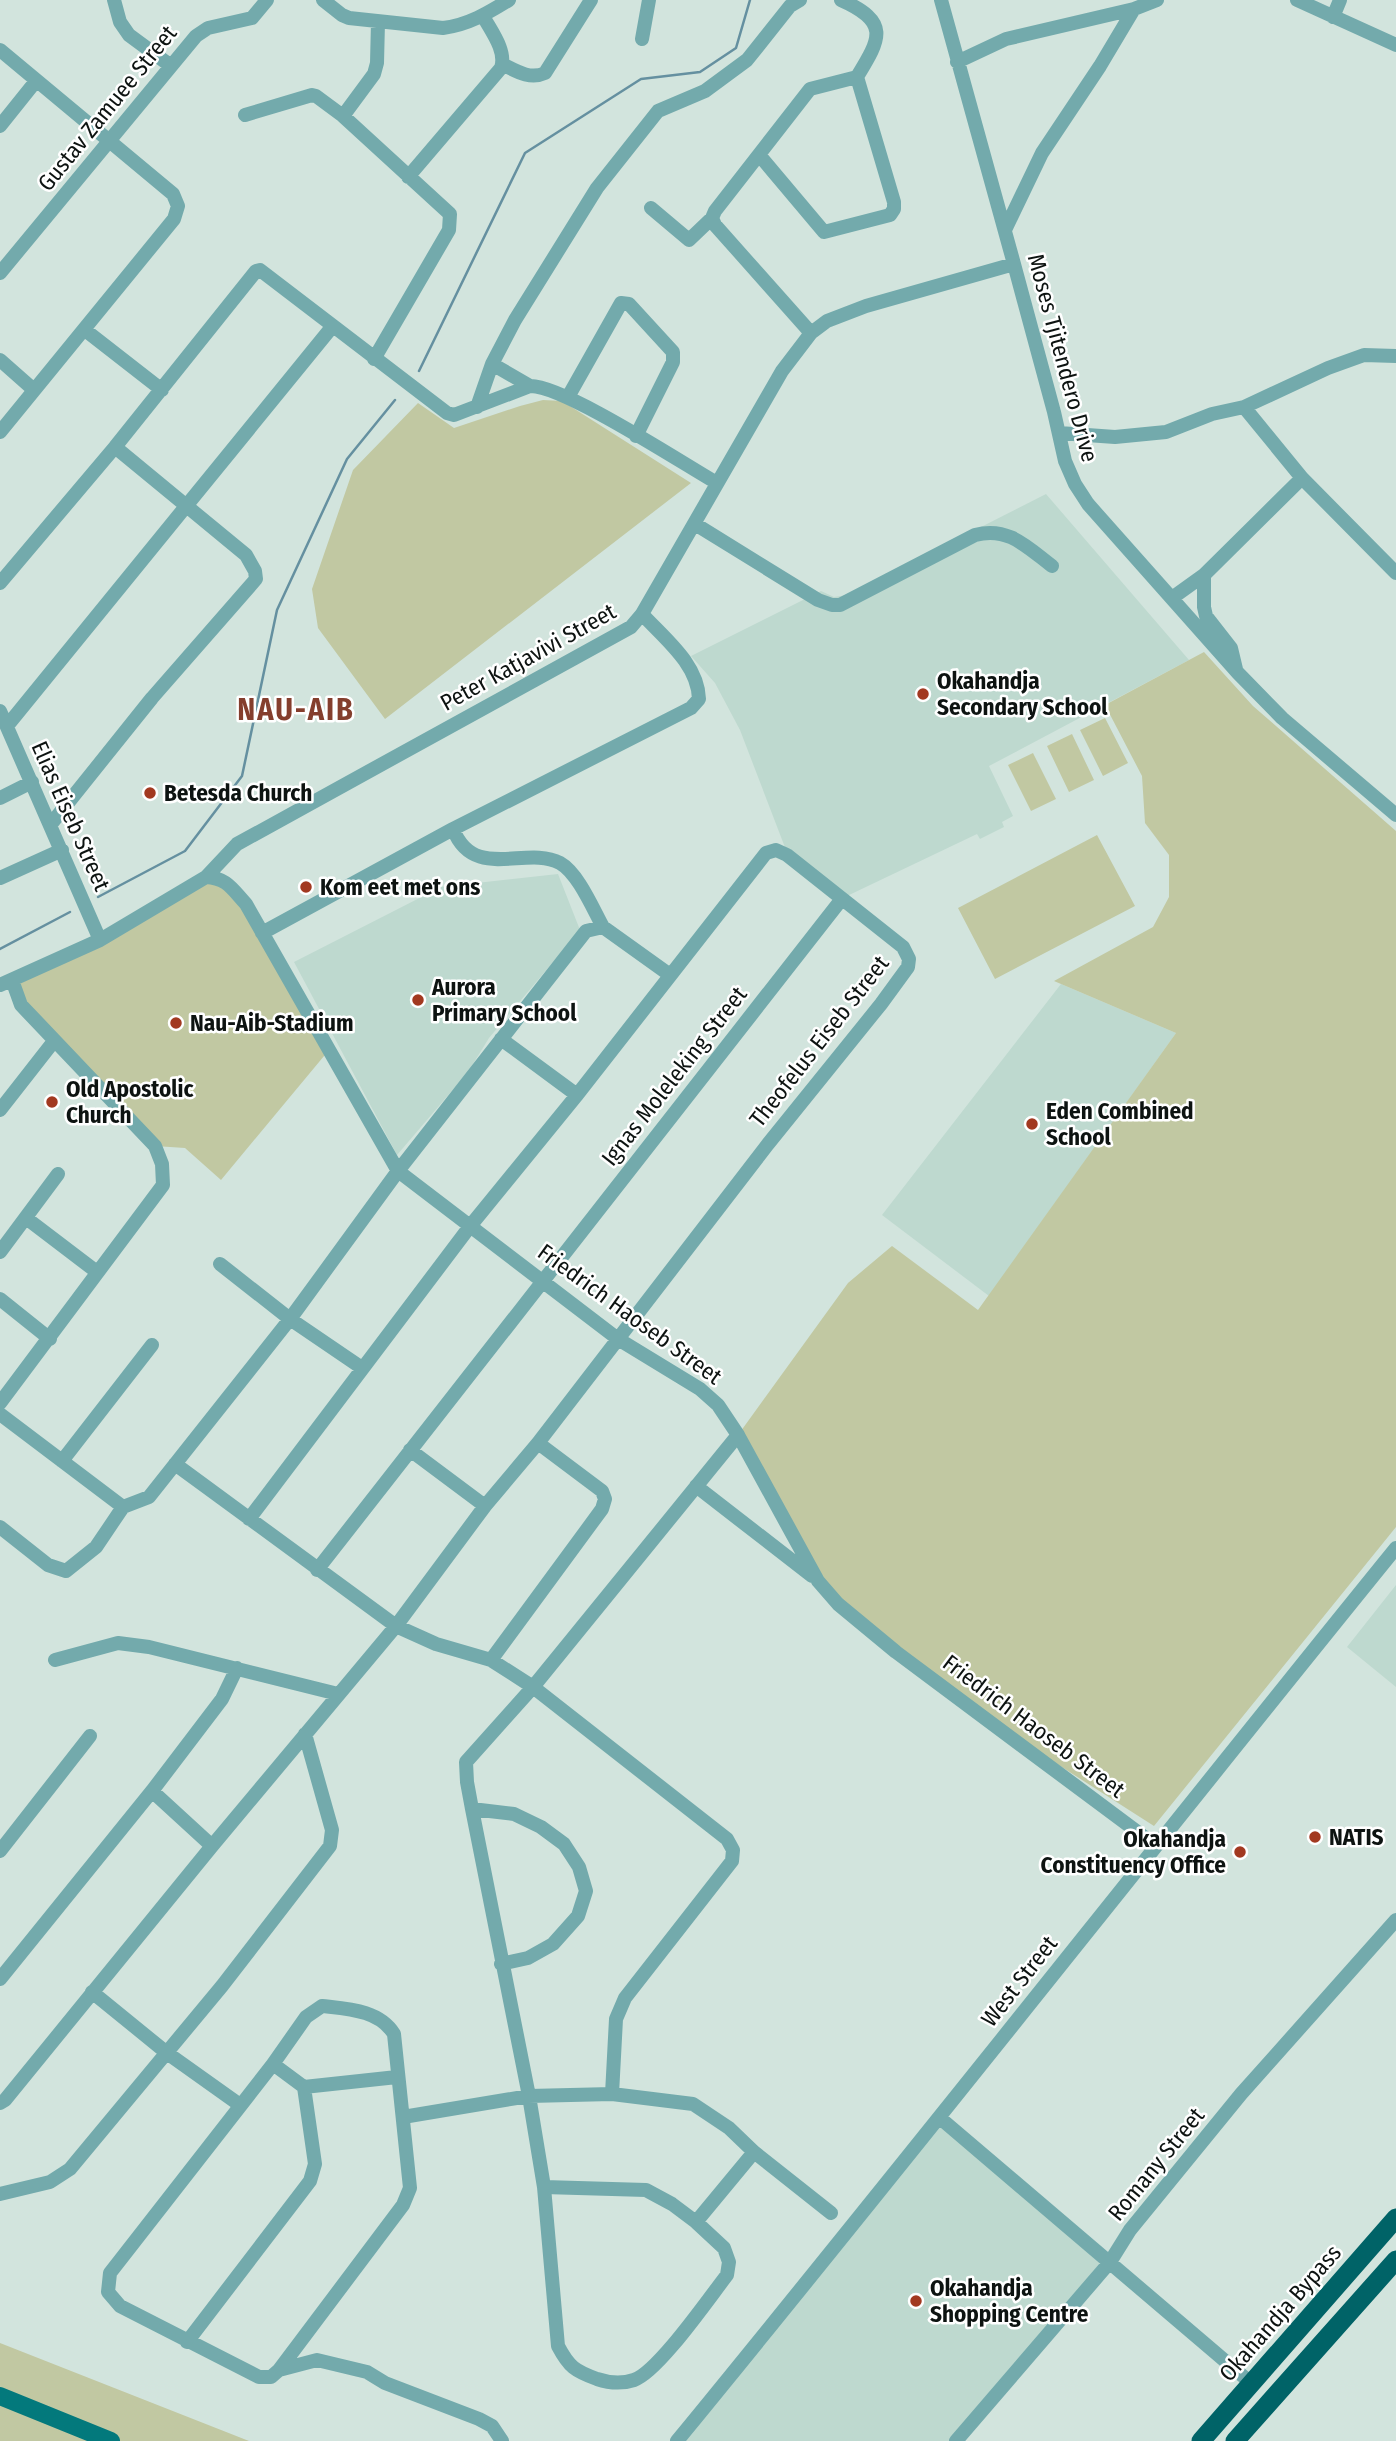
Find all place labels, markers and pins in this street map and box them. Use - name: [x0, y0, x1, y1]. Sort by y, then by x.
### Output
- place label: Okahandja Secondary School: [937, 667, 1108, 721]
- marker: Okahandja Secondary School: [915, 686, 931, 702]
- place label: Betesda Church: [164, 779, 312, 807]
- marker: Betesda Church: [142, 785, 158, 801]
- place label: Kom eet met ons: [320, 873, 480, 901]
- marker: Kom eet met ons: [298, 879, 314, 895]
- place label: Aurora Primary School: [431, 973, 577, 1027]
- marker: Aurora Primary School: [410, 992, 426, 1008]
- place label: Nau-Aib-Stadium: [190, 1009, 353, 1037]
- marker: Nau-Aib-Stadium: [168, 1015, 184, 1031]
- place label: Old Apostolic Church: [66, 1075, 194, 1129]
- marker: Old Apostolic Church: [44, 1094, 60, 1110]
- place label: Eden Combined School: [1046, 1097, 1194, 1151]
- marker: Eden Combined School: [1024, 1116, 1040, 1132]
- place label: NATIS: [1329, 1823, 1384, 1851]
- place label: Okahandja Constituency Office: [1041, 1825, 1226, 1879]
- marker: NATIS: [1307, 1829, 1323, 1845]
- marker: Okahandja Constituency Office: [1232, 1844, 1248, 1860]
- place label: Okahandja Shopping Centre: [930, 2274, 1089, 2328]
- marker: Okahandja Shopping Centre: [908, 2293, 924, 2309]

